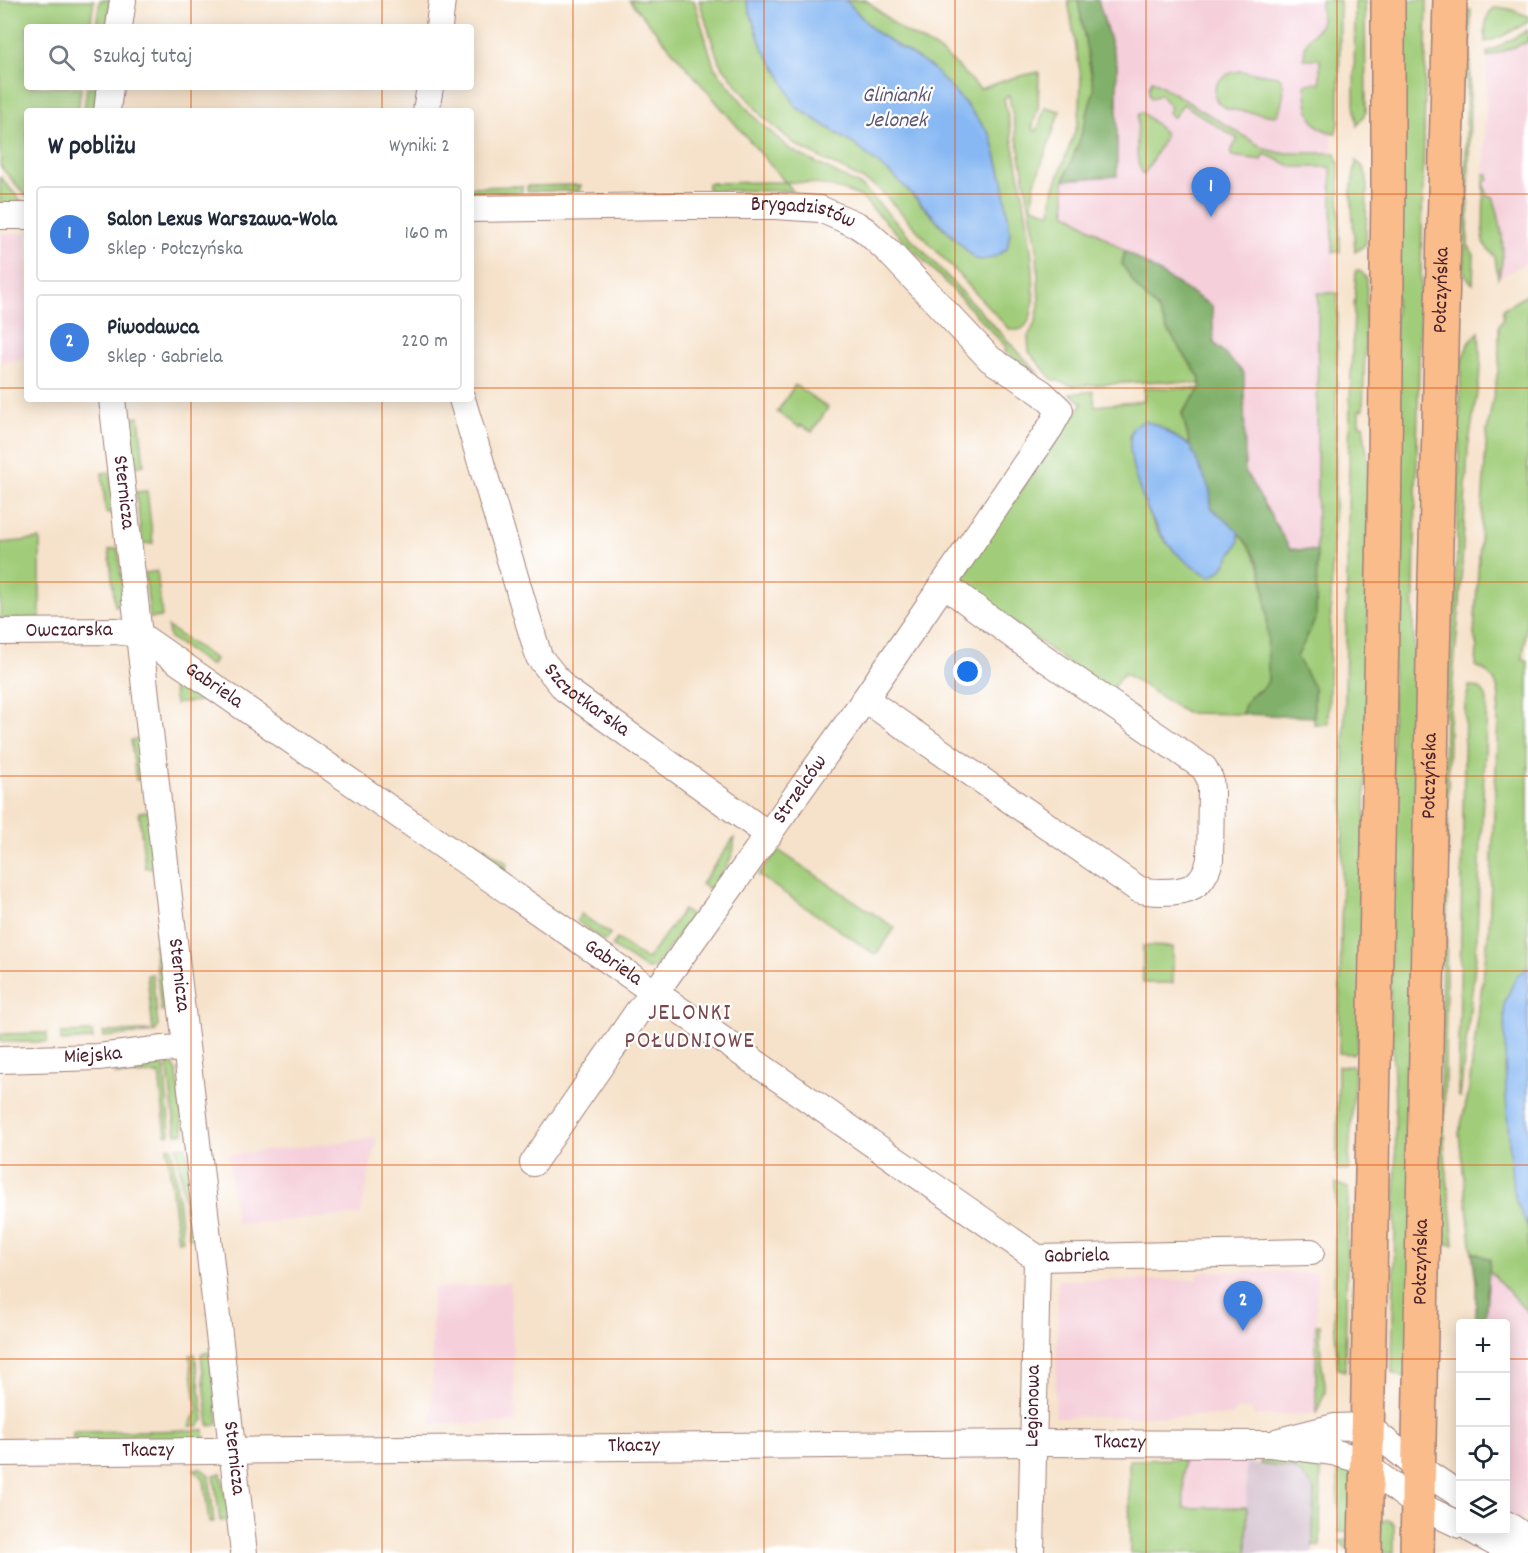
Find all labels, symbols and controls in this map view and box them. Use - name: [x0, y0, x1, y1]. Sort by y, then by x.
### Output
- search box: [24, 24, 474, 90]
- icon: search: [45, 41, 78, 74]
- text: Szukaj tutaj: [93, 42, 192, 73]
- water label: Glinianki Jelonek: [862, 81, 933, 137]
- text: W pobliżu: [48, 129, 136, 166]
- text: Wyniki: 2: [389, 133, 450, 161]
- pin: 1: [1192, 168, 1230, 217]
- street label: Brygadzistów: [751, 191, 860, 238]
- text: Salon Lexus Warszawa-Wola: [107, 205, 337, 236]
- text: 1: [67, 220, 72, 248]
- text: 160 m: [405, 220, 448, 248]
- text: Sklep · Połczyńska: [107, 236, 243, 264]
- street label: Połczyńska: [1426, 246, 1459, 334]
- text: Piwodawca: [107, 313, 199, 344]
- text: 2: [65, 328, 74, 356]
- text: 220 m: [401, 328, 448, 356]
- text: Sklep · Gabriela: [107, 344, 223, 372]
- street label: Sternicza: [104, 454, 142, 532]
- street label: Owczarska: [25, 616, 114, 647]
- street label: Gabriela: [178, 655, 250, 718]
- street label: Szczotkarska: [535, 657, 636, 746]
- your location: [953, 657, 982, 686]
- street label: Połczyńska: [1415, 732, 1447, 819]
- street label: Strzelców: [766, 749, 836, 831]
- street label: Gabriela: [577, 933, 649, 995]
- street label: Sternicza: [159, 937, 197, 1015]
- district label: JELONKI POŁUDNIOWE: [624, 997, 756, 1059]
- street label: Miejska: [63, 1039, 125, 1073]
- street label: Połczyńska: [1406, 1218, 1438, 1305]
- street label: Gabriela: [1043, 1241, 1111, 1273]
- pin: 2: [1224, 1282, 1262, 1331]
- map controls: [1456, 1319, 1510, 1535]
- button: +: [1456, 1319, 1510, 1373]
- street label: Legionowa: [1018, 1363, 1050, 1448]
- button: −: [1456, 1373, 1510, 1427]
- street label: Sternicza: [214, 1420, 252, 1498]
- button: locate: [1456, 1427, 1510, 1481]
- street label: Tkaczy: [1094, 1428, 1146, 1458]
- street label: Tkaczy: [608, 1432, 661, 1462]
- street label: Tkaczy: [122, 1436, 175, 1467]
- button: layers: [1456, 1481, 1510, 1535]

